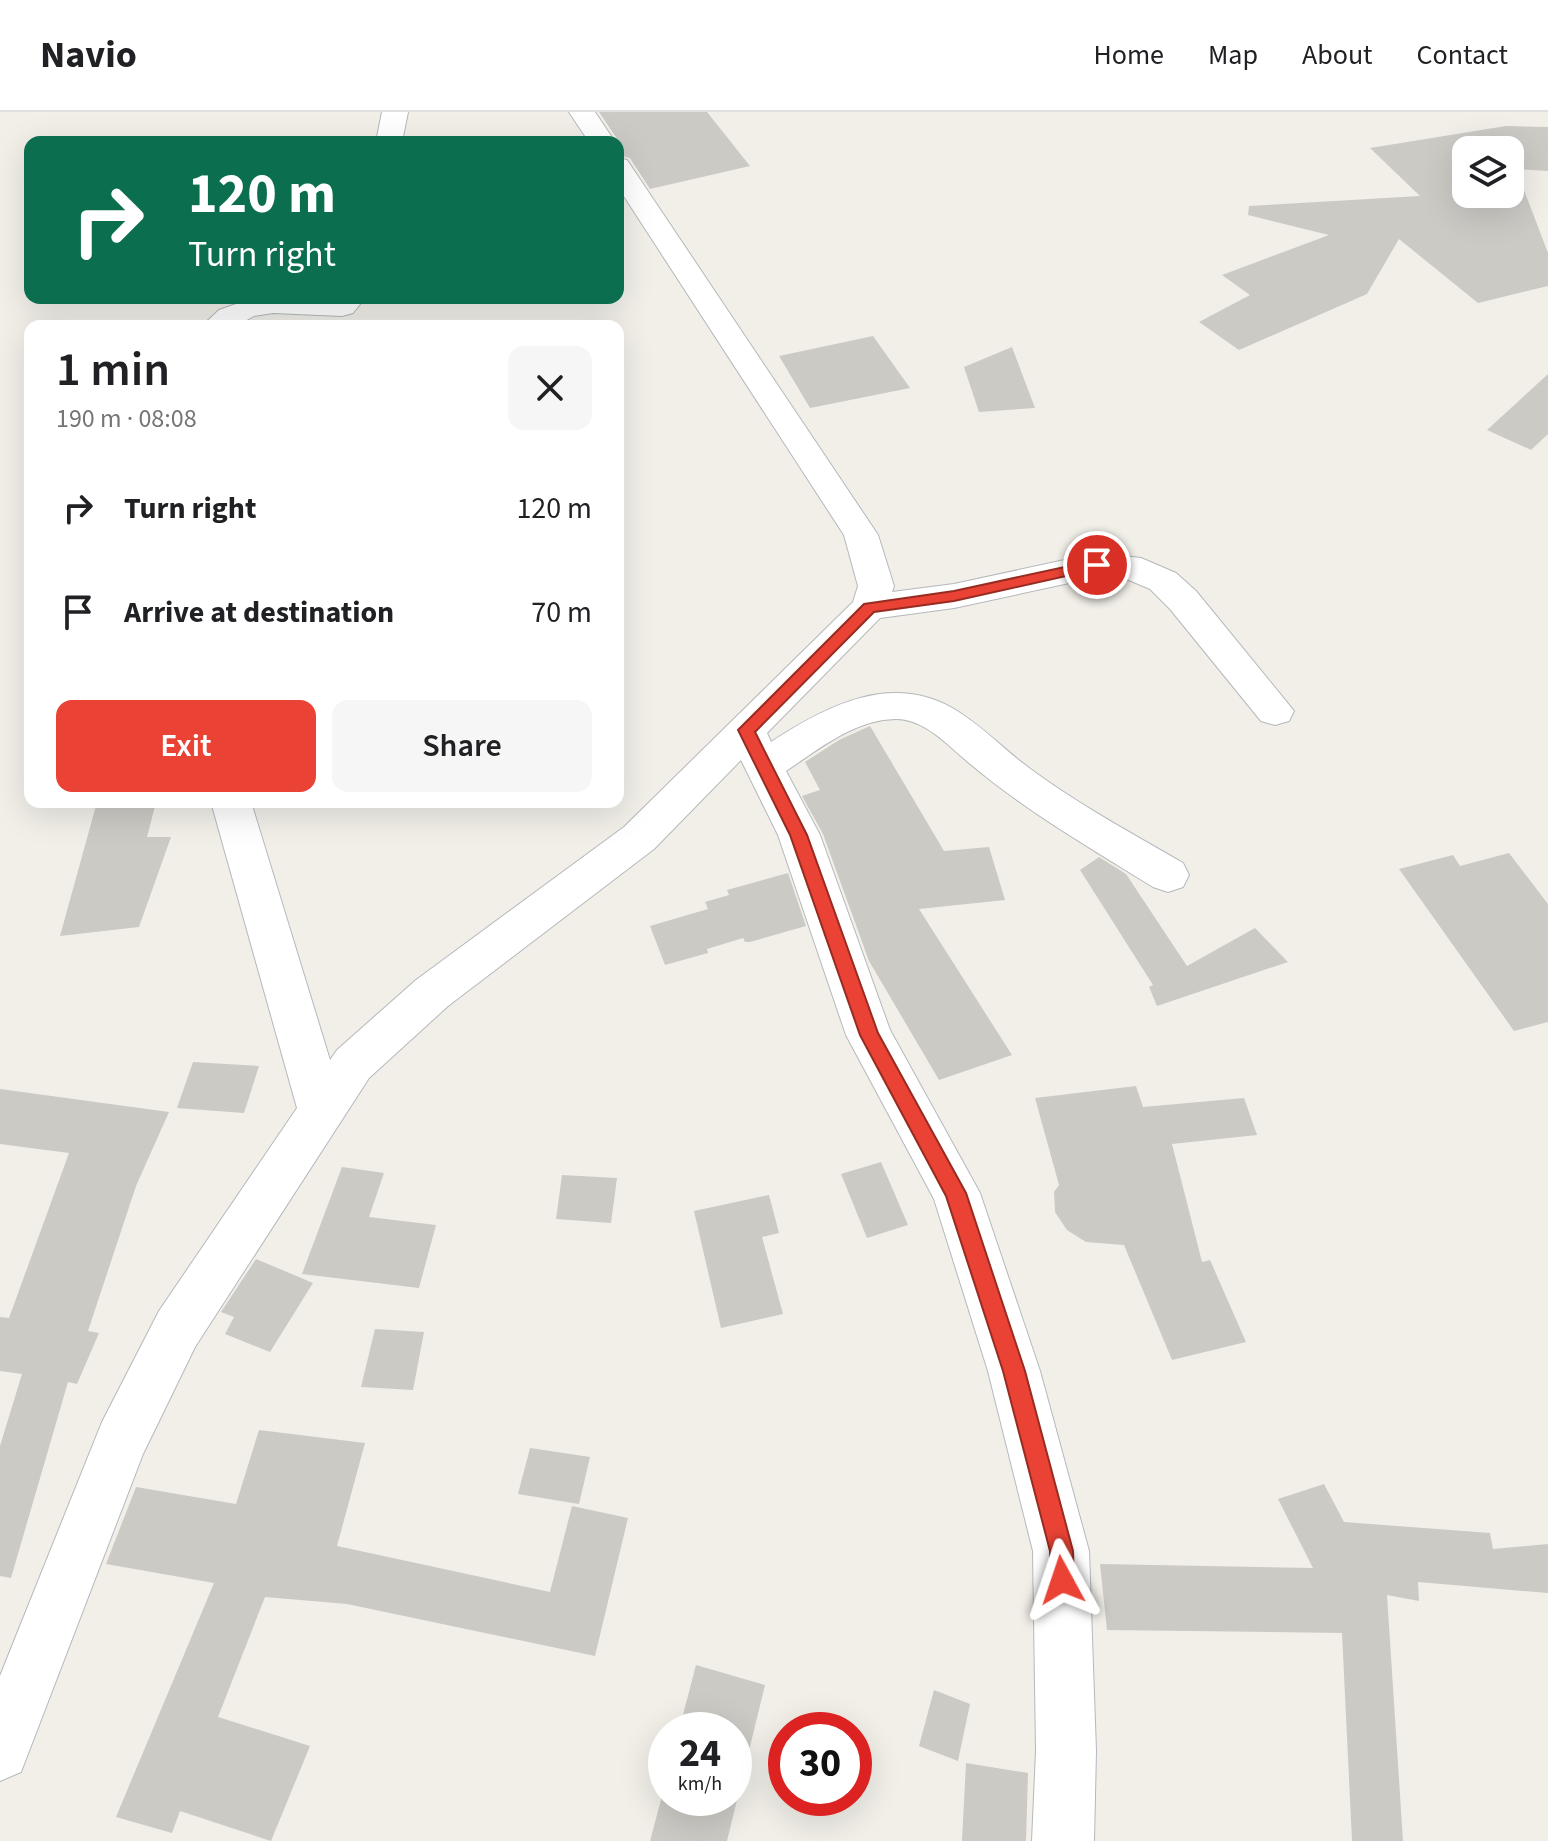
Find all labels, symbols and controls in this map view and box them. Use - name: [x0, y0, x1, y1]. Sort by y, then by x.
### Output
- text: Navio: [40, 28, 137, 82]
- text: Home: [1093, 35, 1164, 75]
- text: Map: [1208, 35, 1258, 75]
- text: About: [1302, 35, 1373, 75]
- text: Contact: [1417, 35, 1508, 75]
- map controls: [1452, 136, 1524, 208]
- button: layers: [1452, 136, 1524, 208]
- text: 120 m: [188, 155, 336, 234]
- icon: right: [56, 168, 160, 272]
- text: Turn right: [188, 229, 336, 280]
- text: 1 min: [56, 336, 170, 404]
- button: close: [508, 346, 592, 430]
- text: 190 m · 08:08: [56, 400, 197, 437]
- icon: right: [56, 486, 100, 530]
- text: Turn right: [124, 487, 256, 530]
- text: 120 m: [516, 487, 592, 530]
- pin: [1063, 531, 1131, 599]
- icon: arrive: [1075, 543, 1119, 587]
- icon: arrive: [56, 590, 100, 634]
- text: Arrive at destination: [124, 591, 394, 634]
- text: 70 m: [531, 591, 592, 634]
- button: Exit: [56, 700, 316, 792]
- button: Share: [332, 700, 592, 792]
- position arrow: [1020, 1538, 1104, 1622]
- speed limit sign: 30: [768, 1712, 872, 1816]
- text: 24: [679, 1725, 721, 1782]
- text: km/h: [678, 1770, 722, 1798]

